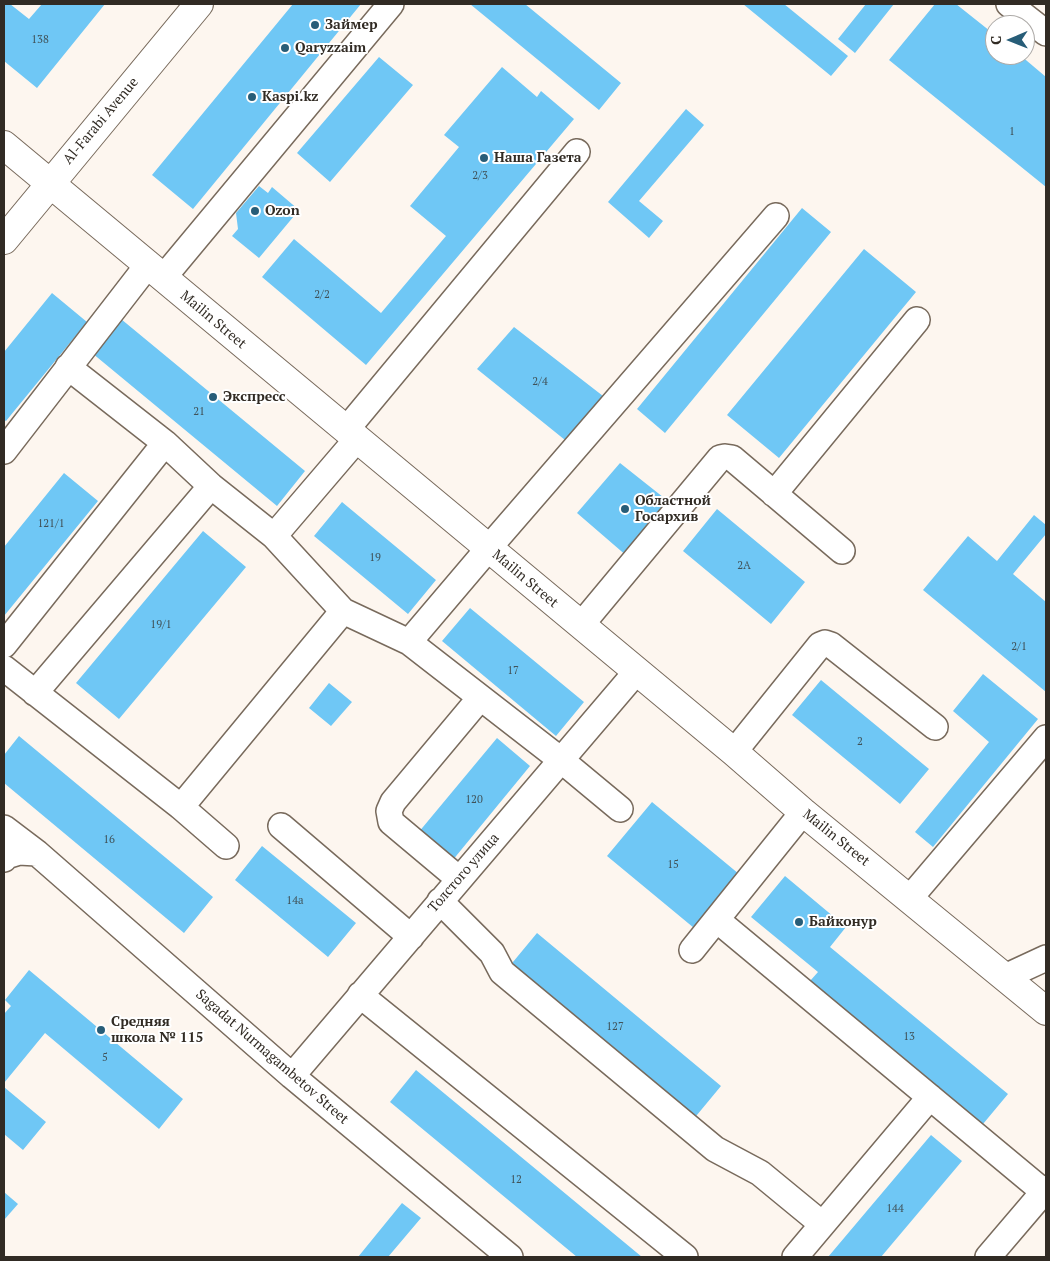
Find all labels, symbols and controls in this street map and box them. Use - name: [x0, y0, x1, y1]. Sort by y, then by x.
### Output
- north arrow: [985, 15, 1035, 65]
- place label: Займер: [325, 17, 378, 33]
- marker: Займер: [309, 19, 321, 31]
- house number: 138: [31, 33, 49, 47]
- text: С: [986, 36, 1005, 45]
- place label: Qaryzzaim: [295, 40, 366, 56]
- marker: Qaryzzaim: [279, 42, 291, 54]
- street label: Al-Farabi Avenue: [60, 74, 142, 168]
- place label: Kaspi.kz: [262, 89, 319, 105]
- marker: Kaspi.kz: [246, 91, 258, 103]
- house number: 1: [1009, 125, 1015, 139]
- place label: Наша Газета: [494, 150, 582, 166]
- marker: Наша Газета: [478, 152, 490, 164]
- house number: 2/3: [472, 169, 488, 183]
- place label: Ozon: [265, 203, 300, 219]
- marker: Ozon: [249, 205, 261, 217]
- street label: Mailin Street: [177, 288, 249, 352]
- house number: 2/2: [314, 288, 330, 302]
- house number: 2/4: [532, 375, 548, 389]
- place label: Экспресс: [223, 389, 286, 405]
- marker: Экспресс: [207, 391, 219, 403]
- house number: 21: [193, 405, 205, 419]
- place label: Областной Госархив: [635, 493, 711, 526]
- marker: Областной Госархив: [619, 503, 631, 515]
- house number: 121/1: [37, 517, 65, 531]
- street label: Mailin Street: [489, 547, 561, 611]
- house number: 19: [369, 551, 381, 565]
- house number: 2А: [737, 559, 751, 573]
- house number: 19/1: [150, 618, 172, 632]
- house number: 2/1: [1011, 640, 1027, 654]
- house number: 17: [507, 664, 519, 678]
- house number: 2: [857, 735, 863, 749]
- house number: 120: [465, 793, 483, 807]
- street label: Mailin Street: [799, 806, 873, 870]
- street label: Толстого улица: [425, 830, 503, 916]
- house number: 16: [103, 833, 115, 847]
- house number: 15: [667, 858, 679, 872]
- house number: 14а: [286, 894, 304, 908]
- place label: Байконур: [809, 914, 877, 930]
- marker: Байконур: [793, 916, 805, 928]
- street label: Sagadat Nurmagambetov Street: [192, 986, 352, 1128]
- place label: Средняя школа № 115: [111, 1014, 204, 1046]
- house number: 127: [606, 1020, 624, 1034]
- marker: Средняя школа № 115: [95, 1024, 107, 1036]
- house number: 13: [903, 1030, 915, 1044]
- house number: 5: [102, 1051, 108, 1065]
- house number: 12: [510, 1173, 522, 1187]
- house number: 144: [886, 1202, 904, 1216]

